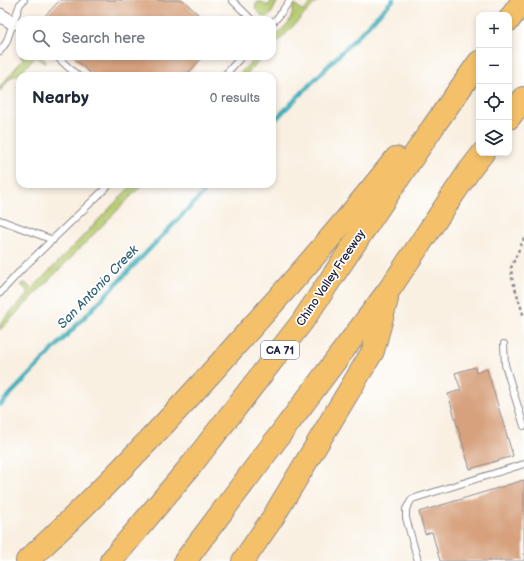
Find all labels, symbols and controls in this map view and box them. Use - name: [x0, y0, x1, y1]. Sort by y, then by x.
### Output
- map controls: [476, 12, 512, 156]
- button: +: [476, 12, 512, 48]
- search box: [16, 16, 276, 60]
- icon: search: [30, 27, 52, 49]
- text: Search here: [62, 29, 145, 48]
- button: −: [476, 48, 512, 84]
- button: locate: [476, 84, 512, 120]
- text: Nearby: [32, 88, 89, 108]
- text: 0 results: [210, 90, 260, 106]
- button: layers: [476, 120, 512, 156]
- street label: Chino Valley Freeway: [293, 226, 369, 329]
- water label: San Antonio Creek: [54, 242, 142, 332]
- road number: CA 71: [261, 341, 299, 359]

